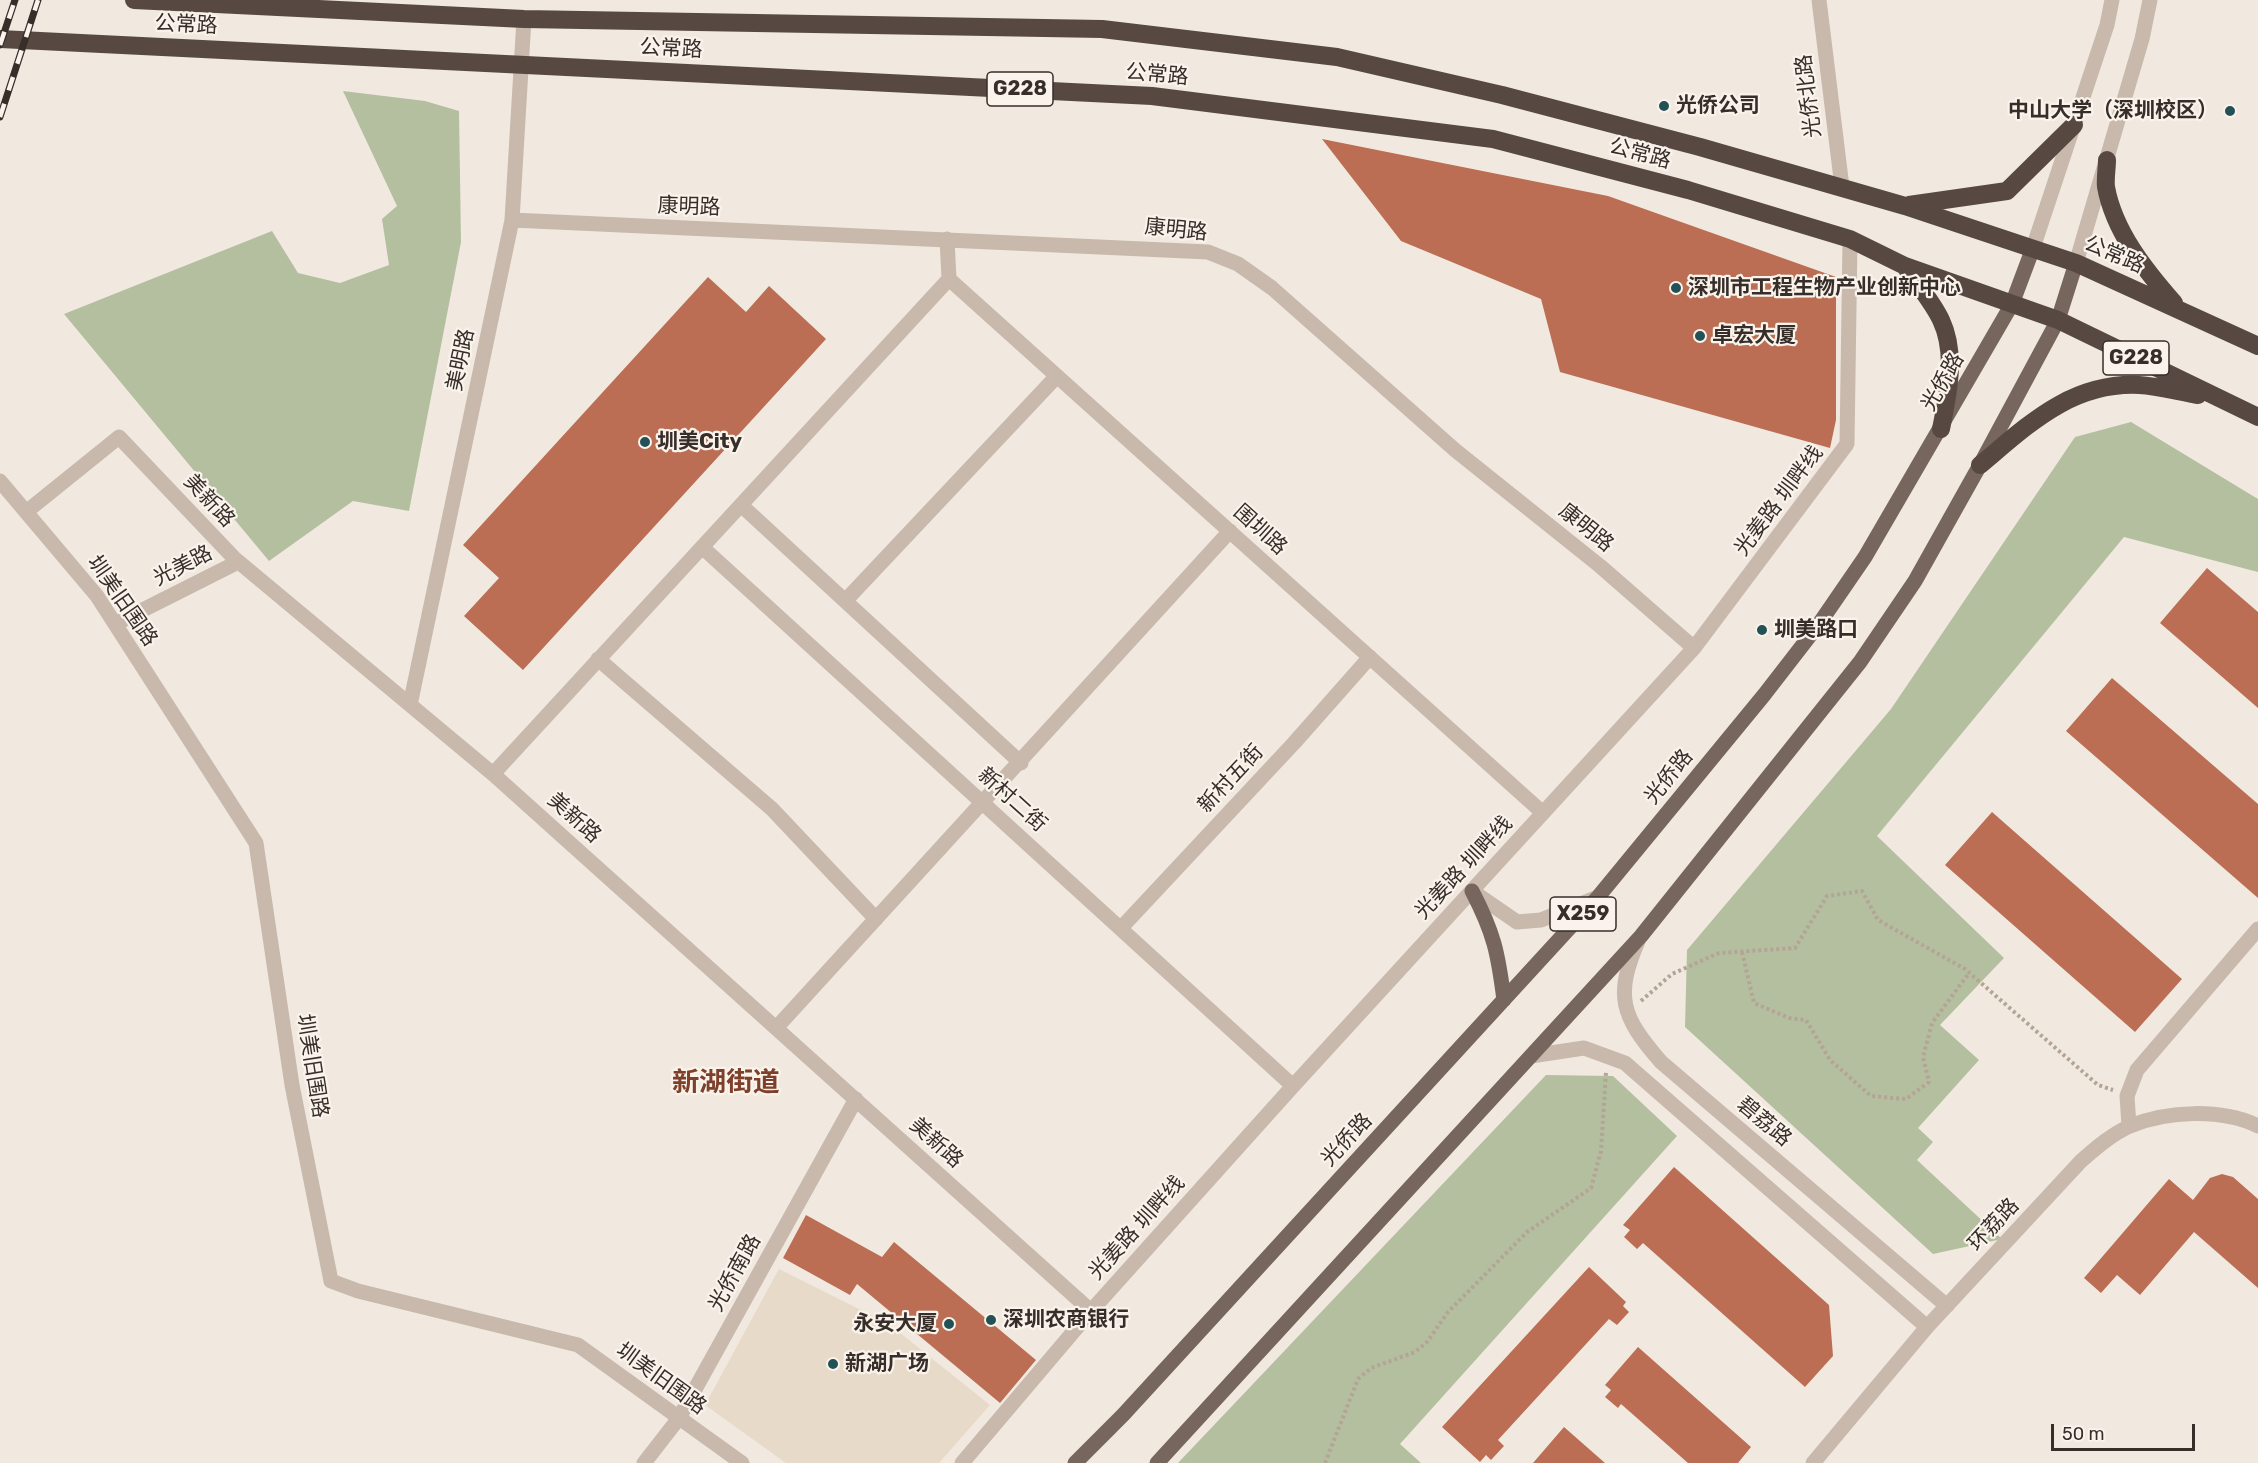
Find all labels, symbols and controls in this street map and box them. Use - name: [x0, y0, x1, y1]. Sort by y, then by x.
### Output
- street label: 公常路: [154, 11, 218, 39]
- street label: 公常路: [639, 35, 703, 63]
- street label: 光侨北路: [1791, 53, 1827, 139]
- street label: 公常路: [1125, 60, 1189, 90]
- road number: G228: [987, 72, 1053, 106]
- place label: 光侨公司: [1676, 93, 1760, 119]
- place label: 中山大学（深圳校区）: [2008, 98, 2218, 124]
- marker: 光侨公司: [1657, 99, 1671, 113]
- marker: 中山大学（深圳校区）: [2223, 104, 2237, 118]
- street label: 公常路: [1606, 134, 1674, 174]
- street label: 康明路: [657, 193, 721, 221]
- street label: 康明路: [1143, 214, 1209, 246]
- street label: 公常路: [2080, 231, 2148, 279]
- place label: 深圳市工程生物产业创新中心: [1688, 275, 1961, 301]
- marker: 深圳市工程生物产业创新中心: [1669, 281, 1683, 295]
- place label: 卓宏大厦: [1712, 323, 1796, 349]
- street label: 美明路: [442, 327, 480, 393]
- marker: 卓宏大厦: [1693, 329, 1707, 343]
- road number: G228: [2103, 341, 2169, 375]
- street label: 光侨路: [1916, 348, 1970, 416]
- place label: 圳美City: [657, 429, 742, 455]
- marker: 圳美City: [638, 435, 652, 449]
- street label: 光姜路 圳畔线: [1729, 441, 1829, 561]
- street label: 美新路: [178, 469, 240, 533]
- street label: 康明路: [1554, 498, 1618, 558]
- street label: 围圳路: [1228, 500, 1292, 560]
- street label: 光美路: [149, 540, 217, 592]
- street label: 圳美旧围路: [82, 551, 162, 651]
- place label: 圳美路口: [1774, 617, 1858, 643]
- marker: 圳美路口: [1755, 623, 1769, 637]
- street label: 新村五街: [1193, 740, 1269, 818]
- street label: 光侨路: [1639, 745, 1699, 809]
- street label: 新村二街: [972, 763, 1052, 837]
- street label: 美新路: [542, 788, 606, 848]
- street label: 光姜路 圳畔线: [1410, 811, 1518, 925]
- road number: X259: [1550, 897, 1616, 931]
- street label: 圳美旧围路: [291, 1012, 333, 1120]
- district label: 新湖街道: [672, 1067, 780, 1099]
- street label: 碧荔路: [1732, 1092, 1796, 1152]
- street label: 光侨路: [1316, 1108, 1378, 1172]
- street label: 美新路: [904, 1113, 968, 1173]
- street label: 光姜路 圳畔线: [1084, 1171, 1190, 1285]
- street label: 环荔路: [1963, 1193, 2025, 1257]
- street label: 光侨南路: [704, 1230, 766, 1316]
- place label: 深圳农商银行: [1003, 1307, 1129, 1333]
- place label: 永安大厦: [853, 1311, 937, 1337]
- marker: 深圳农商银行: [984, 1313, 998, 1327]
- marker: 永安大厦: [942, 1317, 956, 1331]
- street label: 圳美旧围路: [611, 1338, 711, 1420]
- place label: 新湖广场: [845, 1351, 929, 1377]
- marker: 新湖广场: [826, 1357, 840, 1371]
- scale bar: [2054, 1412, 2198, 1450]
- text: 50 m: [2062, 1423, 2105, 1445]

